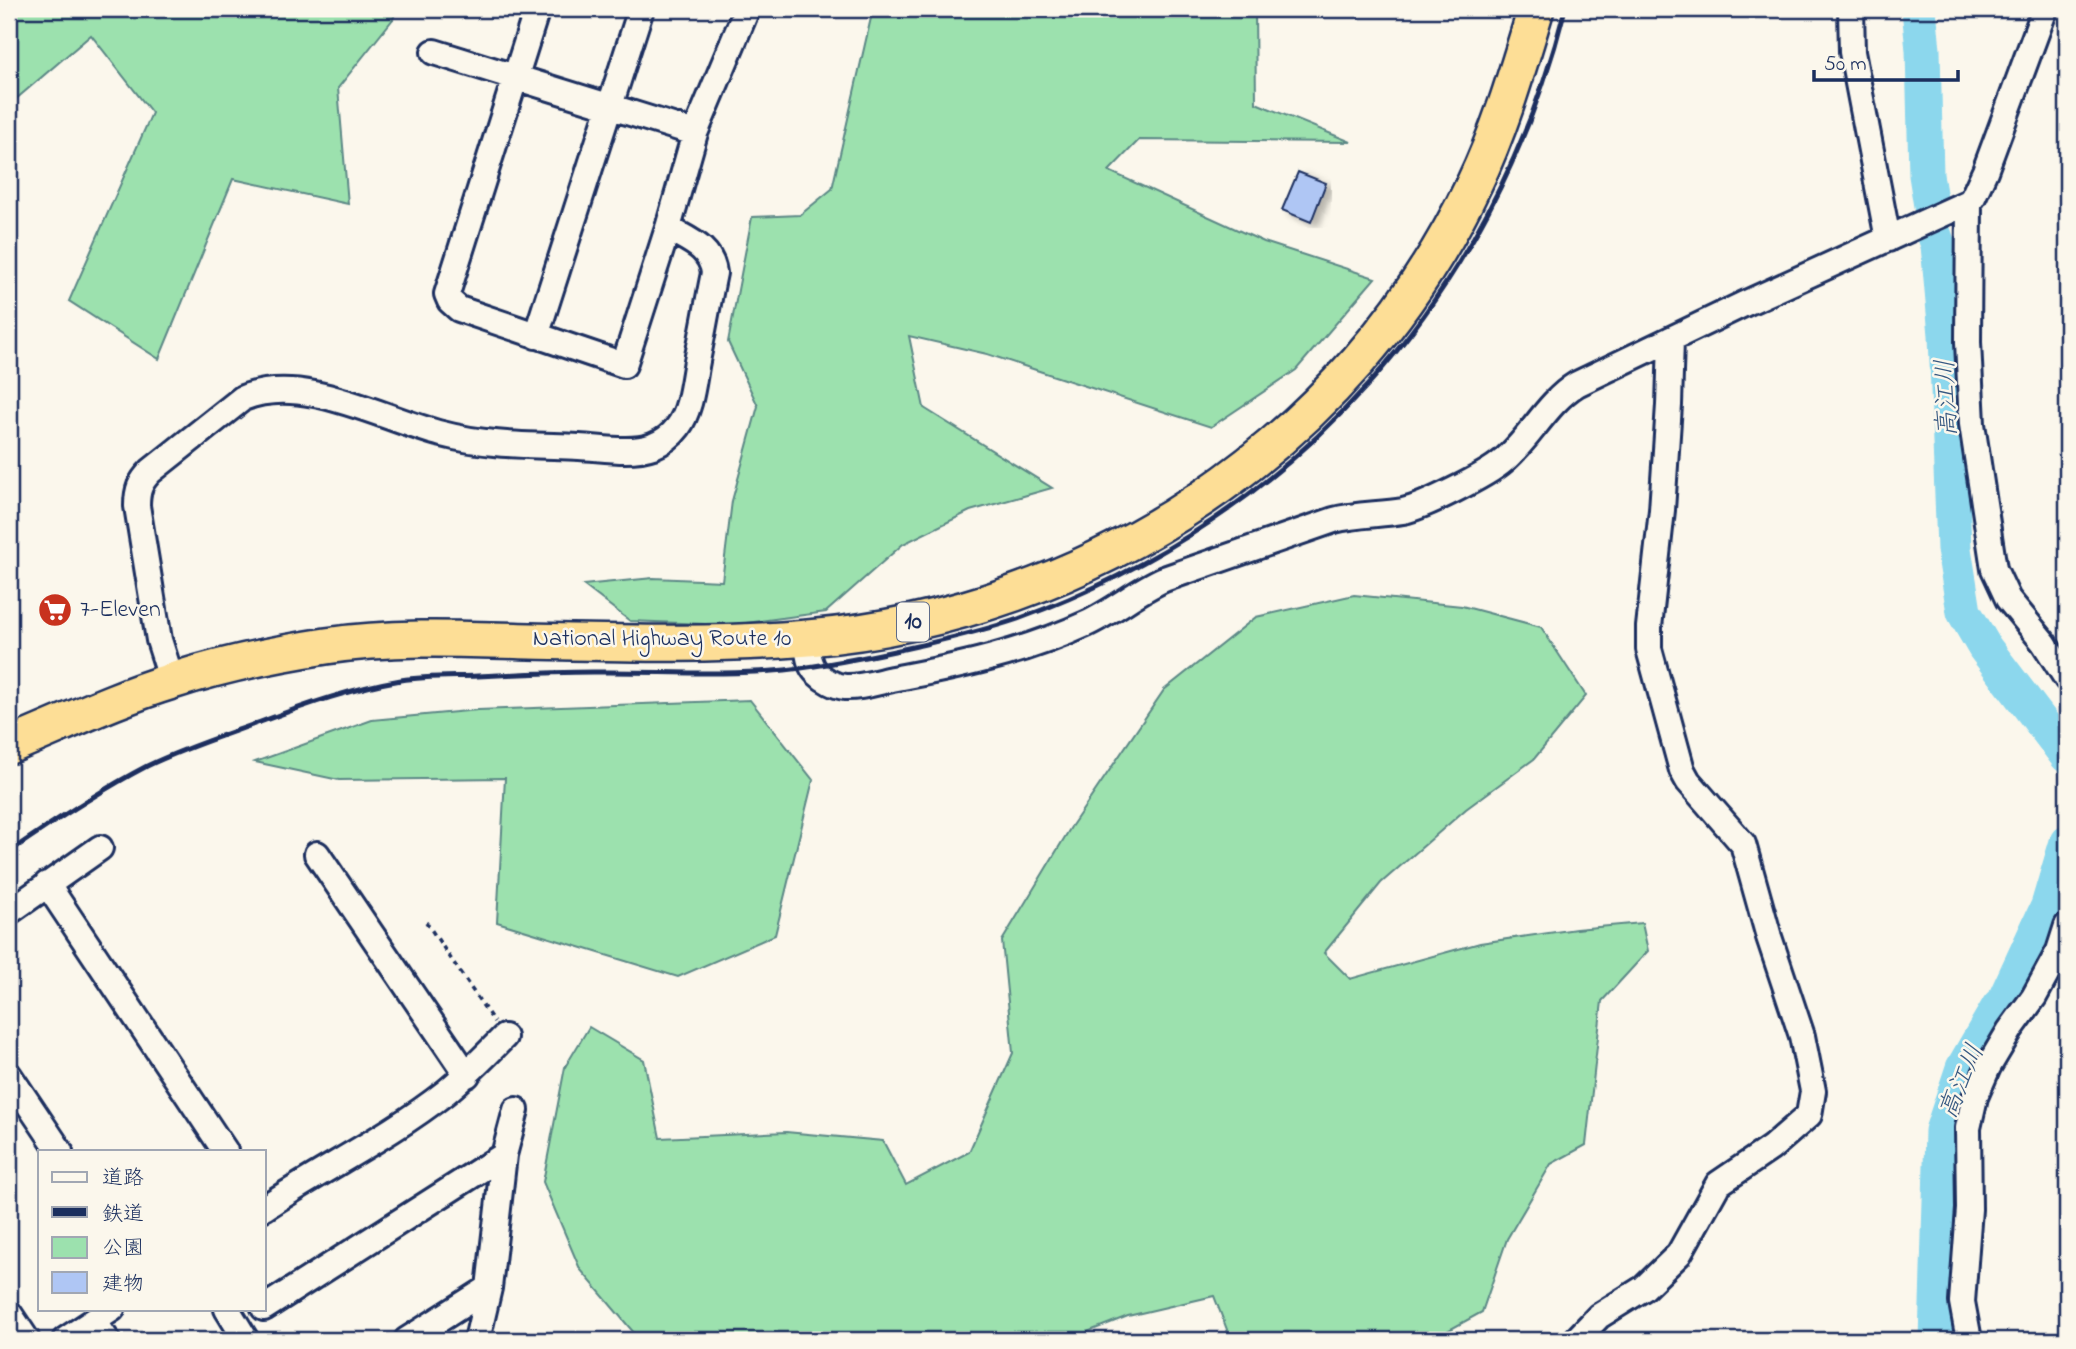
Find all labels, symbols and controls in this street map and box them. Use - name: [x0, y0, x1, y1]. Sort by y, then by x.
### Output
- scale bar: [1814, 38, 1957, 82]
- text: 50 m: [1824, 50, 1867, 80]
- water label: 高江川: [1928, 358, 1968, 438]
- supermarket icon: 7-Eleven: [36, 591, 74, 629]
- place label: 7-Eleven: [80, 593, 161, 628]
- road number: 10: [897, 602, 929, 642]
- street label: National Highway Route 10: [533, 622, 791, 658]
- water label: 高江川: [1930, 1039, 1996, 1125]
- legend: [38, 1150, 266, 1310]
- text: 道路: [102, 1164, 144, 1194]
- text: 鉄道: [102, 1200, 144, 1230]
- text: 公園: [102, 1234, 144, 1264]
- text: 建物: [102, 1270, 144, 1300]

